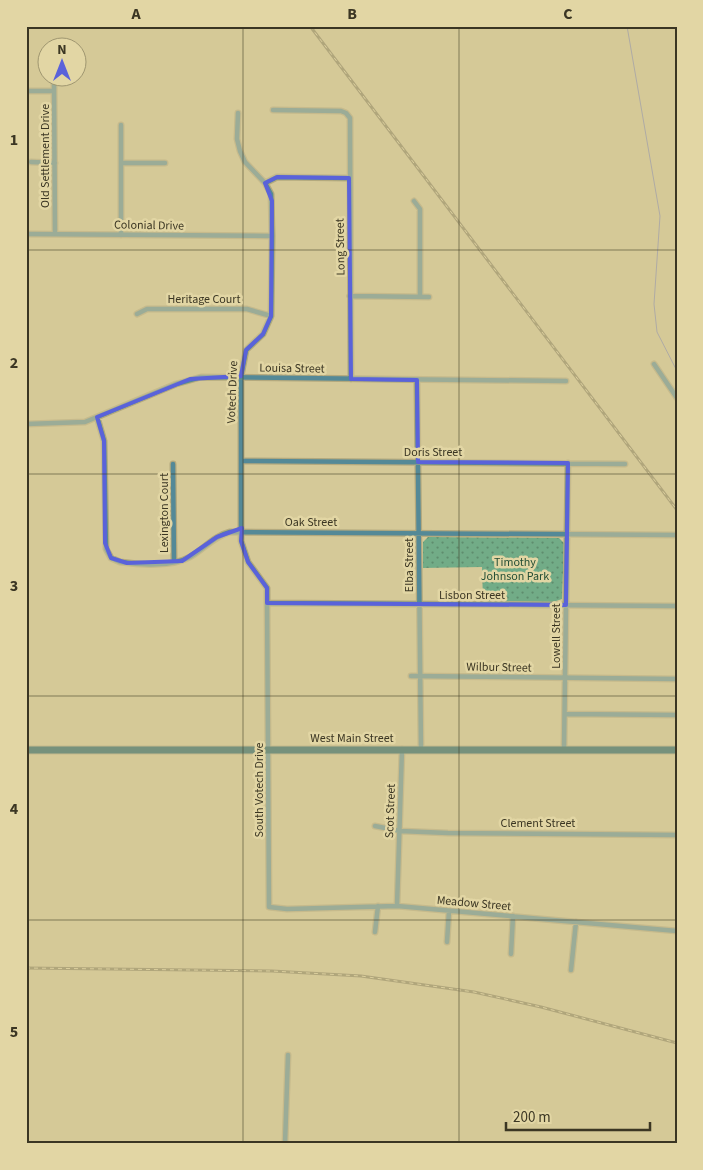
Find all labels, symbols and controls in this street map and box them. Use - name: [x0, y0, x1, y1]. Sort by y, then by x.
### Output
- text: A: [130, 3, 141, 25]
- text: B: [347, 3, 357, 25]
- text: C: [563, 3, 573, 25]
- north arrow: [38, 38, 88, 88]
- text: N: [57, 40, 67, 60]
- street label: Old Settlement Drive: [37, 104, 54, 208]
- text: 1: [10, 129, 18, 151]
- street label: Colonial Drive: [114, 216, 184, 235]
- street label: Long Street: [332, 218, 349, 276]
- street label: Heritage Court: [167, 291, 241, 308]
- text: 2: [10, 352, 18, 374]
- street label: Louisa Street: [259, 359, 325, 378]
- street label: Votech Drive: [223, 360, 242, 424]
- street label: Doris Street: [404, 444, 462, 461]
- street label: Lexington Court: [156, 473, 173, 553]
- street label: Oak Street: [285, 514, 337, 531]
- street label: Elba Street: [401, 538, 418, 592]
- park label: Timothy Johnson Park: [481, 554, 549, 585]
- text: 3: [10, 575, 18, 597]
- street label: Lisbon Street: [439, 587, 505, 604]
- street label: Lowell Street: [548, 603, 565, 669]
- street label: Wilbur Street: [466, 658, 532, 677]
- street label: West Main Street: [310, 730, 394, 747]
- street label: South Votech Drive: [251, 742, 268, 837]
- street label: Scot Street: [381, 784, 400, 839]
- text: 4: [10, 798, 19, 820]
- street label: Clement Street: [501, 815, 575, 832]
- street label: Meadow Street: [436, 892, 512, 915]
- text: 5: [10, 1021, 18, 1043]
- scale bar: [506, 1100, 649, 1132]
- text: 200 m: [513, 1107, 551, 1128]

